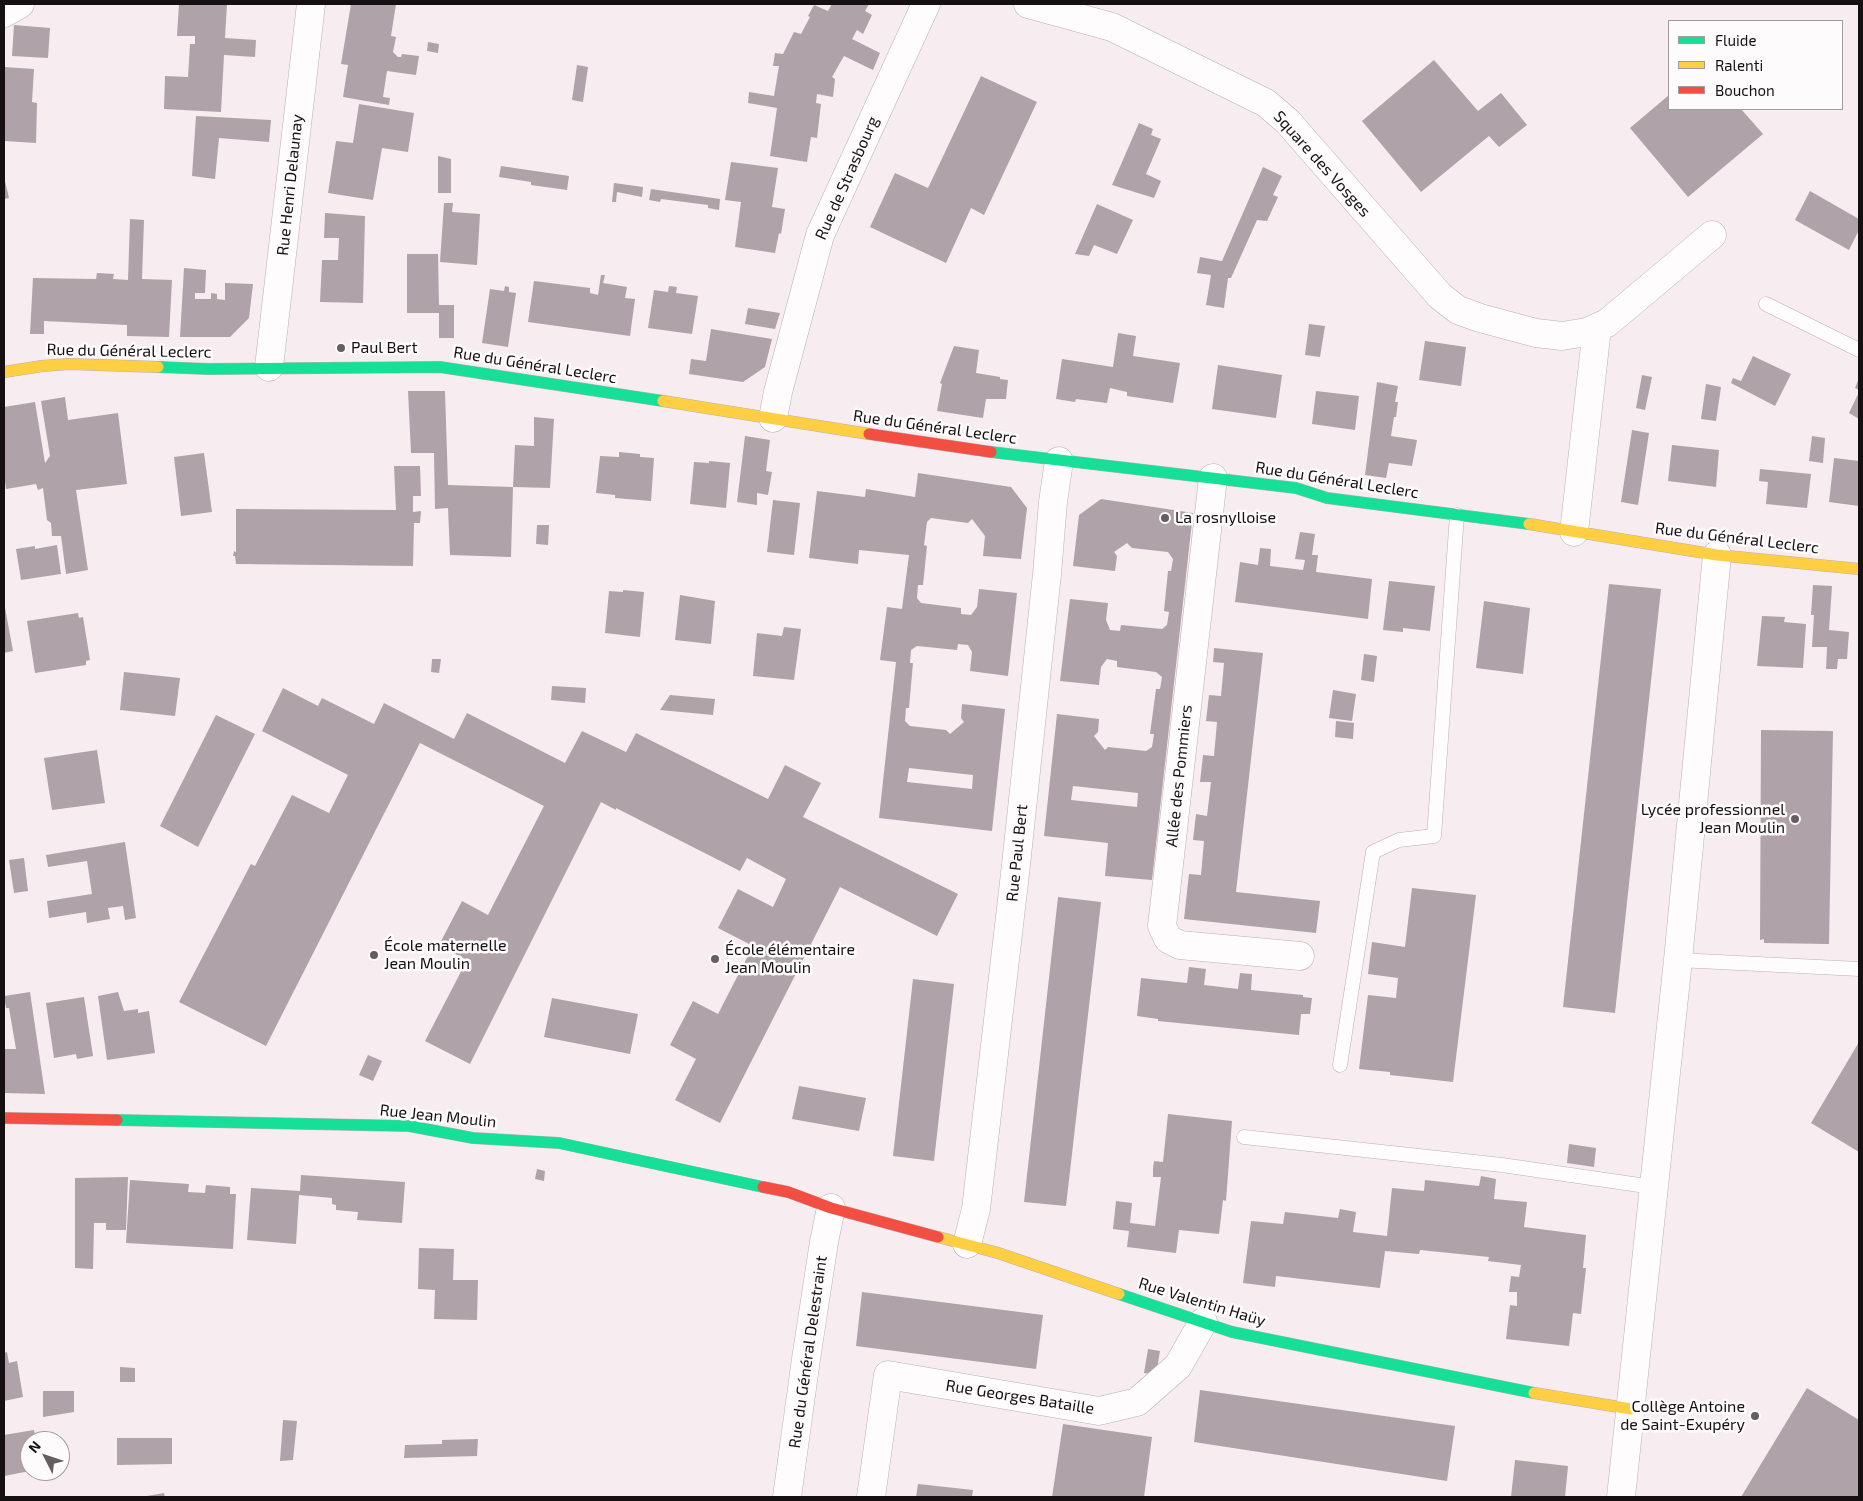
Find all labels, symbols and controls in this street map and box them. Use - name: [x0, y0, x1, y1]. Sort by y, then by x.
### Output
- legend: [1668, 20, 1843, 110]
- text: Fluide: [1715, 31, 1756, 49]
- text: Ralenti: [1715, 56, 1763, 74]
- text: Bouchon: [1715, 81, 1775, 99]
- street label: Square des Vosges: [1269, 107, 1375, 221]
- street label: Rue Henri Delaunay: [273, 113, 307, 257]
- street label: Rue de Strasbourg: [811, 113, 883, 243]
- place label: Paul Bert: [351, 338, 418, 358]
- street label: Rue du Général Leclerc: [46, 340, 212, 362]
- marker: Paul Bert: [335, 342, 347, 354]
- street label: Rue du Général Leclerc: [452, 343, 618, 387]
- street label: Rue du Général Leclerc: [852, 406, 1018, 448]
- street label: Rue du Général Leclerc: [1254, 458, 1420, 502]
- place label: La rosnylloise: [1175, 508, 1276, 528]
- marker: La rosnylloise: [1159, 512, 1171, 524]
- street label: Rue du Général Leclerc: [1654, 518, 1820, 558]
- street label: Allée des Pommiers: [1162, 704, 1196, 848]
- place label: Lycée professionnel Jean Moulin: [1641, 800, 1785, 838]
- street label: Rue Paul Bert: [1002, 803, 1032, 903]
- marker: Lycée professionnel Jean Moulin: [1789, 813, 1801, 825]
- place label: École maternelle Jean Moulin: [384, 936, 507, 974]
- place label: École élémentaire Jean Moulin: [725, 940, 855, 978]
- marker: École maternelle Jean Moulin: [368, 949, 380, 961]
- marker: École élémentaire Jean Moulin: [709, 953, 721, 965]
- street label: Rue Jean Moulin: [379, 1100, 497, 1132]
- street label: Rue du Général Delestraint: [785, 1254, 831, 1450]
- street label: Rue Valentin Haüy: [1136, 1274, 1268, 1330]
- street label: Rue Georges Bataille: [944, 1376, 1096, 1418]
- place label: Collège Antoine de Saint-Exupéry: [1620, 1397, 1745, 1435]
- marker: Collège Antoine de Saint-Exupéry: [1749, 1410, 1761, 1422]
- north arrow: [20, 1431, 70, 1481]
- text: N: [24, 1437, 44, 1456]

